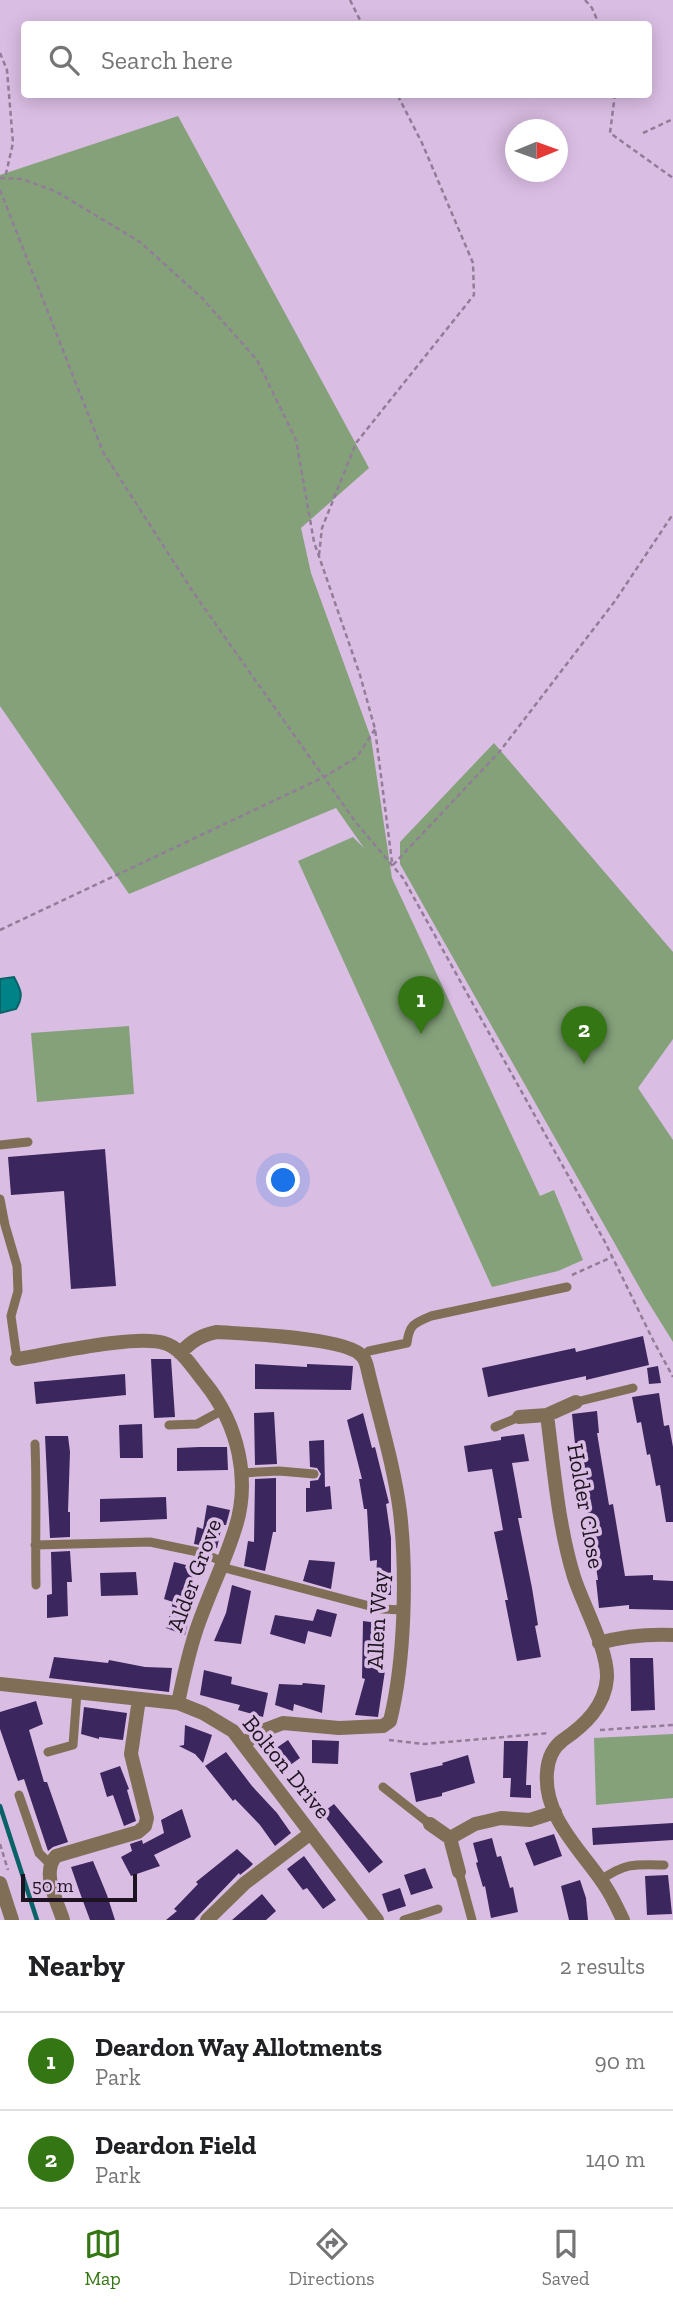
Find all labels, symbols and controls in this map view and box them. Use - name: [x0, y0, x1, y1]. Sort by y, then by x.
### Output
- search box: [21, 21, 652, 98]
- icon: search: [45, 41, 83, 79]
- text: Search here: [101, 44, 233, 76]
- north arrow: [505, 119, 568, 182]
- pin: 1: [398, 976, 444, 1034]
- pin: 2: [561, 1006, 607, 1064]
- your location: [266, 1163, 300, 1197]
- street label: Holder Close: [561, 1441, 611, 1571]
- street label: Alder Grove: [161, 1515, 227, 1635]
- street label: Allen Way: [360, 1570, 394, 1670]
- street label: Bolton Drive: [237, 1710, 337, 1824]
- scale bar: [21, 1871, 136, 1903]
- text: 50 m: [32, 1874, 73, 1897]
- text: Nearby: [28, 1948, 125, 1984]
- text: 2 results: [560, 1952, 645, 1980]
- text: Deardon Way Allotments: [95, 2031, 382, 2063]
- text: 1: [46, 2047, 56, 2075]
- text: 90 m: [594, 2047, 645, 2075]
- text: Park: [95, 2063, 141, 2091]
- text: Deardon Field: [95, 2129, 256, 2161]
- text: 2: [45, 2145, 57, 2173]
- text: 140 m: [585, 2145, 645, 2173]
- text: Park: [95, 2161, 141, 2189]
- tab: Map: [84, 2225, 122, 2290]
- tab: Directions: [289, 2225, 375, 2290]
- tab: Saved: [542, 2225, 589, 2290]

